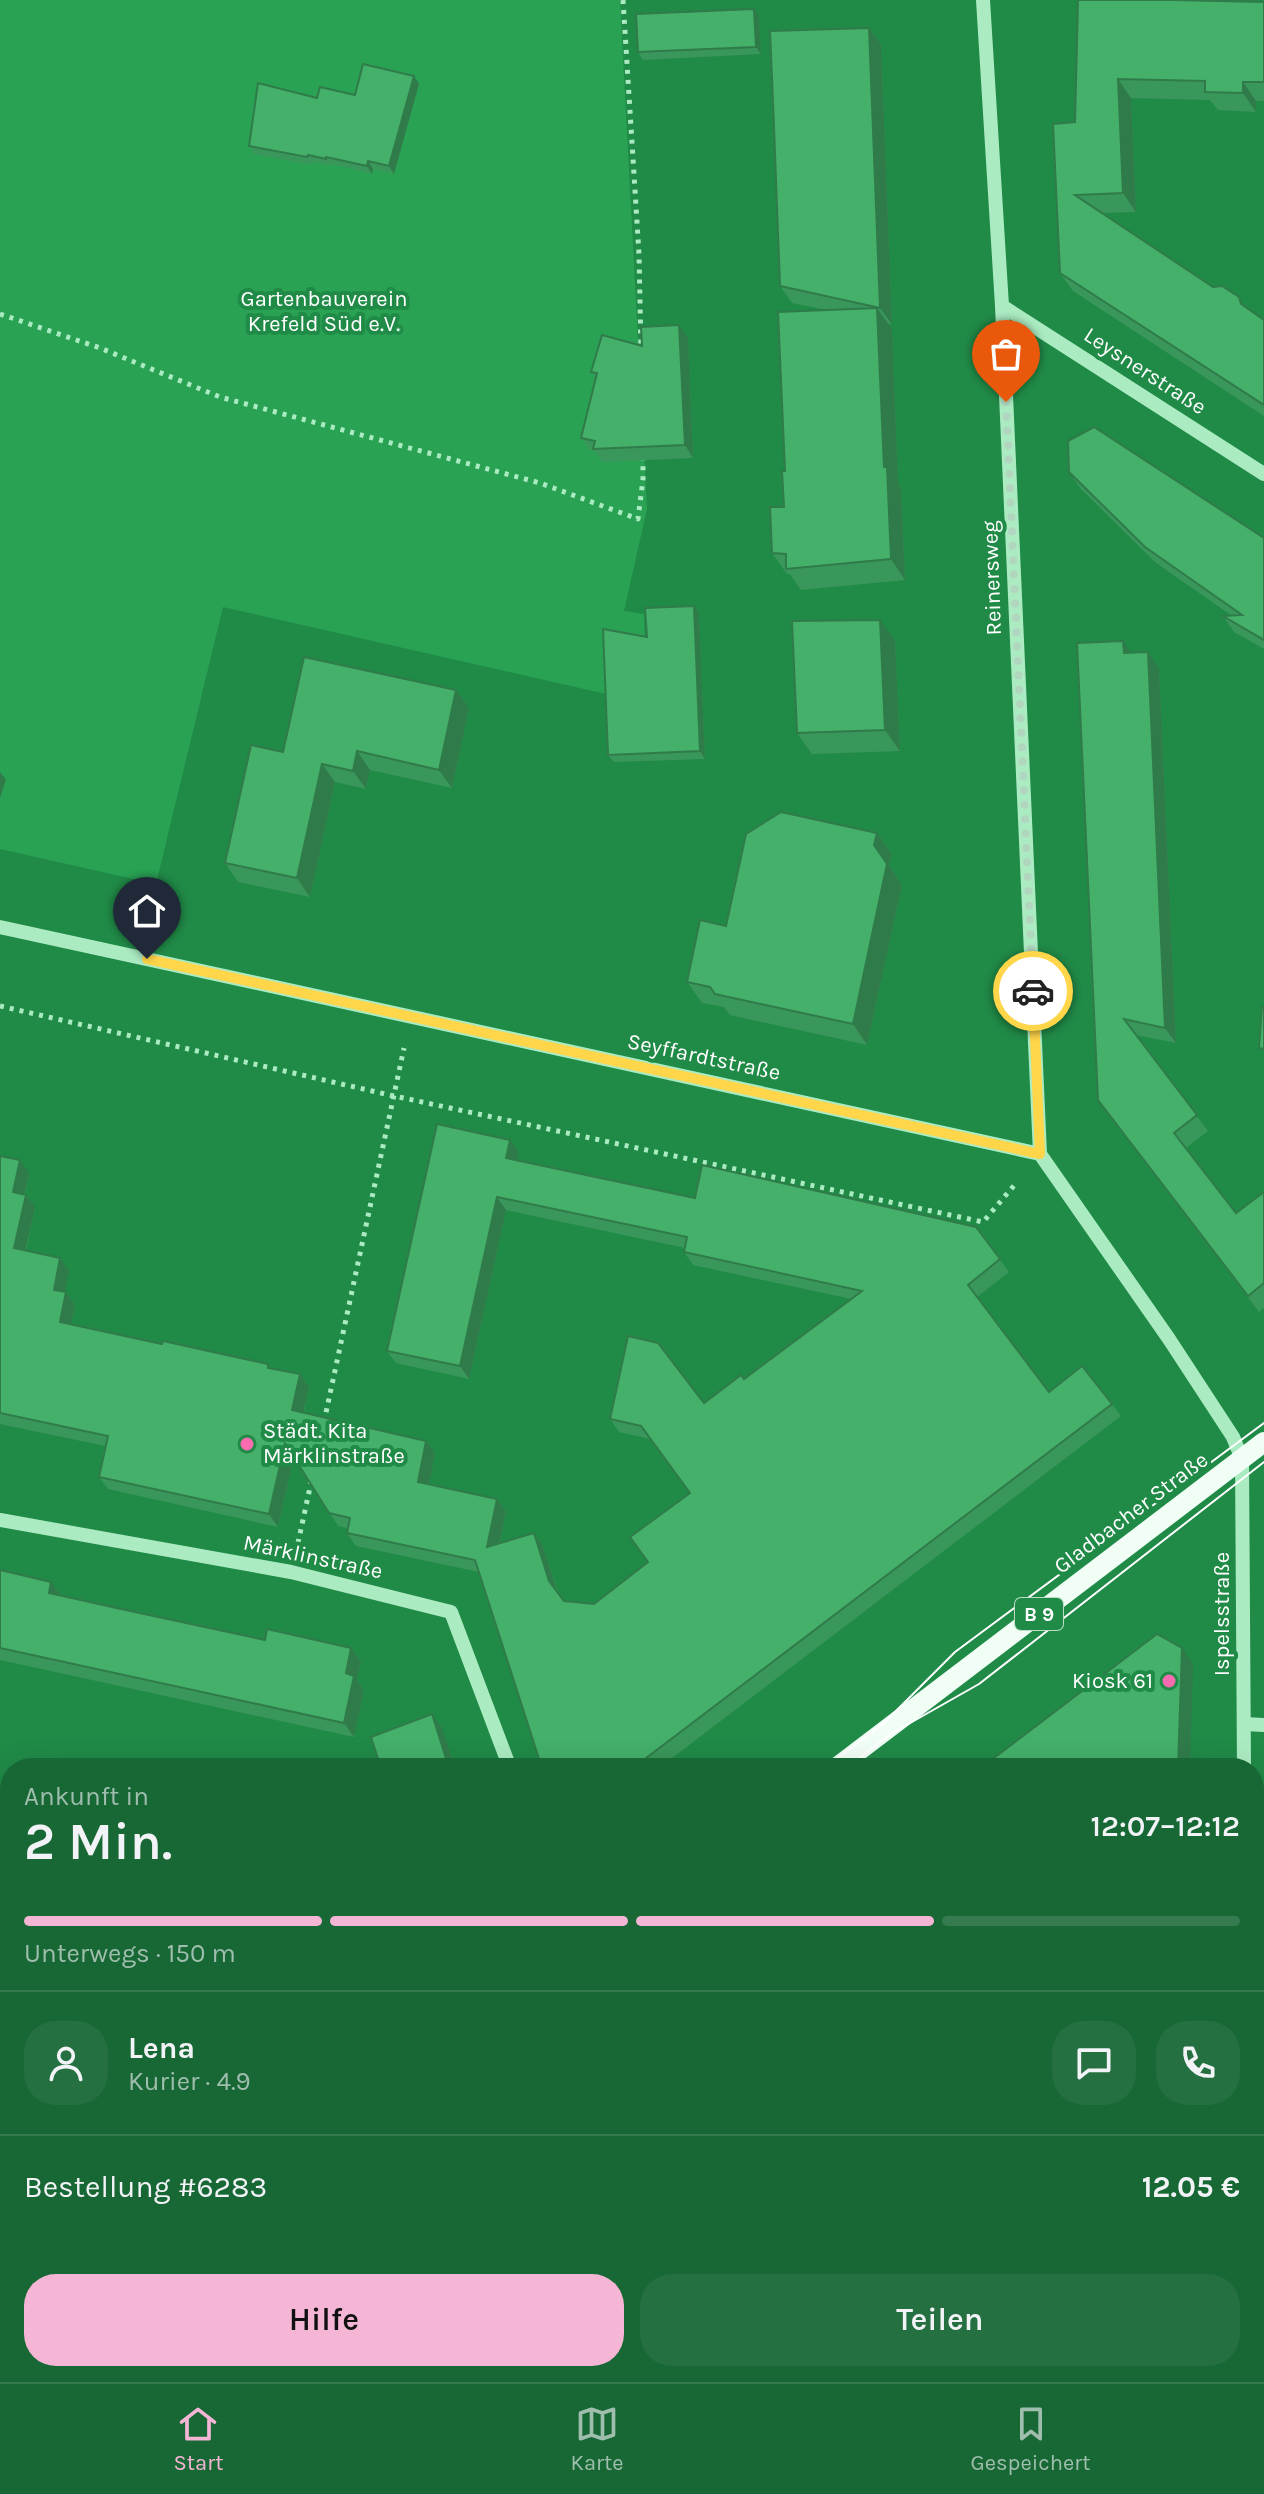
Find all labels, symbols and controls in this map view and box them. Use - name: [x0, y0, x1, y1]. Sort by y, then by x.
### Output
- park label: Gartenbauverein Krefeld Süd e.V.: [241, 286, 407, 337]
- pin: [972, 320, 1040, 402]
- street label: Leysnerstraße: [1079, 322, 1211, 420]
- icon: bag: [984, 332, 1028, 376]
- street label: Reinersweg: [977, 519, 1007, 636]
- pin: [113, 877, 181, 959]
- icon: home: [125, 889, 169, 933]
- courier: [993, 951, 1073, 1031]
- icon: car: [1011, 969, 1055, 1013]
- street label: Seyffardtstraße: [625, 1028, 783, 1086]
- place label: Städt. Kita Märklinstraße: [263, 1418, 405, 1469]
- marker: Städt. Kita Märklinstraße: [238, 1435, 256, 1453]
- street label: Gladbacher Straße: [1049, 1447, 1213, 1579]
- street label: Märklinstraße: [241, 1530, 385, 1584]
- street label: Ispelsstraße: [1209, 1552, 1235, 1676]
- road number: B 9: [1015, 1598, 1063, 1630]
- place label: Kiosk 61: [1072, 1668, 1153, 1694]
- marker: Kiosk 61: [1160, 1672, 1178, 1690]
- text: Ankunft in: [24, 1781, 149, 1812]
- text: 12:07–12:12: [1091, 1808, 1240, 1844]
- text: 2 Min.: [24, 1811, 173, 1872]
- text: Unterwegs · 150 m: [24, 1938, 236, 1969]
- button: person: [24, 2021, 108, 2105]
- button: chat: [1052, 2021, 1136, 2105]
- button: phone: [1156, 2021, 1240, 2105]
- text: Lena: [128, 2030, 195, 2066]
- text: Kurier · 4.9: [128, 2066, 251, 2097]
- text: Bestellung #6283: [24, 2169, 267, 2205]
- text: 12.05 €: [1142, 2169, 1240, 2205]
- button: Hilfe: [24, 2274, 624, 2366]
- button: Teilen: [640, 2274, 1240, 2366]
- tab: Start: [174, 2402, 223, 2476]
- tab: Karte: [571, 2402, 624, 2476]
- tab: Gespeichert: [971, 2402, 1090, 2476]

